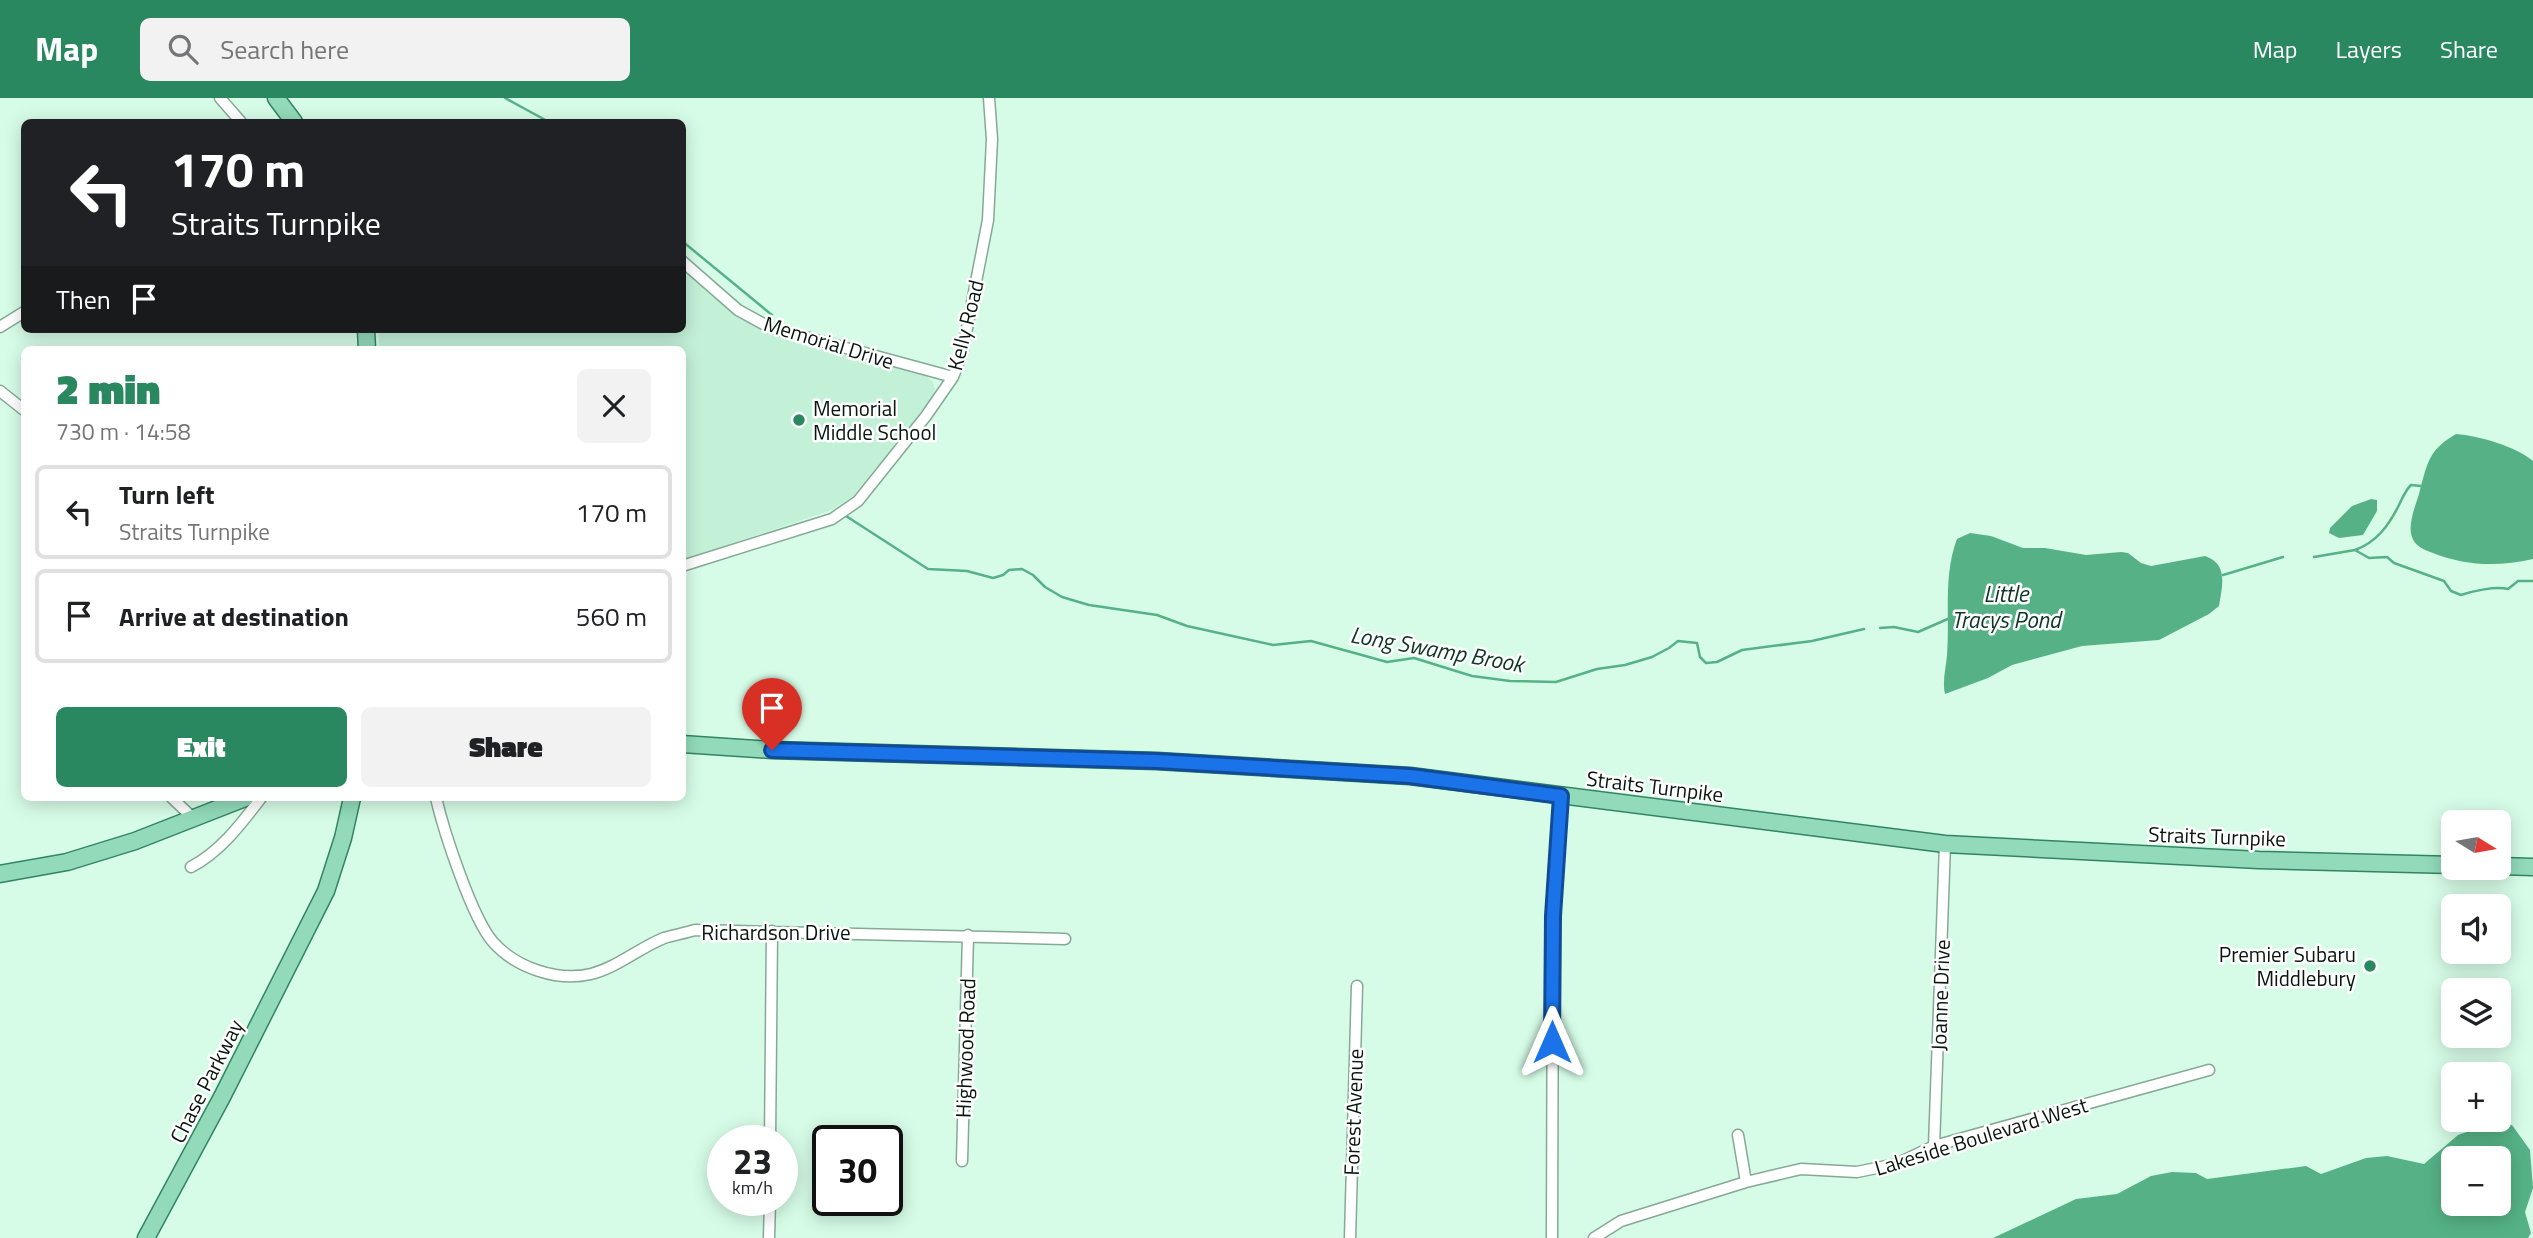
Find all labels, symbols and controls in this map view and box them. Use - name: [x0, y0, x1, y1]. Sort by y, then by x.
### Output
- search box: [140, 18, 630, 81]
- text: Map: [35, 24, 98, 74]
- icon: search: [164, 30, 202, 68]
- text: Search here: [220, 30, 349, 69]
- text: Map: [2253, 31, 2298, 67]
- text: Layers: [2336, 31, 2402, 67]
- text: Share: [2440, 31, 2498, 67]
- text: 170 m: [171, 131, 305, 206]
- icon: left: [56, 147, 147, 238]
- text: Straits Turnpike: [171, 199, 381, 247]
- street label: Kelly Road: [938, 276, 992, 374]
- text: Then: [56, 280, 111, 319]
- icon: arrive: [125, 280, 163, 318]
- street label: Memorial Drive: [760, 307, 898, 377]
- text: 2 min: [56, 356, 160, 420]
- button: close: [577, 369, 651, 443]
- place label: Memorial Middle School: [813, 392, 936, 448]
- marker: Memorial Middle School: [791, 412, 807, 428]
- text: 730 m · 14:58: [56, 414, 191, 449]
- text: Turn left: [119, 475, 214, 514]
- icon: left: [60, 493, 98, 531]
- text: 170 m: [576, 493, 647, 532]
- text: Straits Turnpike: [119, 514, 270, 549]
- water label: Little Tracys Pond: [1951, 576, 2063, 637]
- icon: arrive: [60, 597, 98, 635]
- text: Arrive at destination: [119, 597, 349, 636]
- text: 560 m: [576, 597, 647, 636]
- water label: Long Swamp Brook: [1348, 617, 1529, 682]
- pin: [742, 678, 802, 750]
- icon: arrive: [753, 689, 791, 727]
- button: Exit: [56, 707, 347, 787]
- button: Share: [361, 707, 651, 787]
- street label: Straits Turnpike: [1585, 762, 1725, 810]
- north arrow: [2441, 810, 2511, 880]
- map controls: [2441, 810, 2511, 1216]
- street label: Straits Turnpike: [2148, 818, 2286, 854]
- button: sound: [2441, 894, 2511, 964]
- street label: Richardson Drive: [701, 916, 851, 948]
- place label: Premier Subaru Middlebury: [2219, 938, 2356, 994]
- street label: Joanne Drive: [1922, 939, 1958, 1051]
- marker: Premier Subaru Middlebury: [2362, 958, 2378, 974]
- street label: Highwood Road: [947, 977, 983, 1119]
- button: layers: [2441, 978, 2511, 1048]
- position arrow: [1515, 1005, 1589, 1079]
- street label: Chase Parkway: [161, 1014, 251, 1148]
- street label: Forest Avenue: [1335, 1048, 1371, 1176]
- button: +: [2441, 1062, 2511, 1132]
- street label: Lakeside Boulevard West: [1871, 1088, 2092, 1184]
- speed limit sign: 30: [812, 1125, 903, 1216]
- text: 23: [733, 1134, 772, 1188]
- button: −: [2441, 1146, 2511, 1216]
- text: km/h: [732, 1174, 773, 1201]

